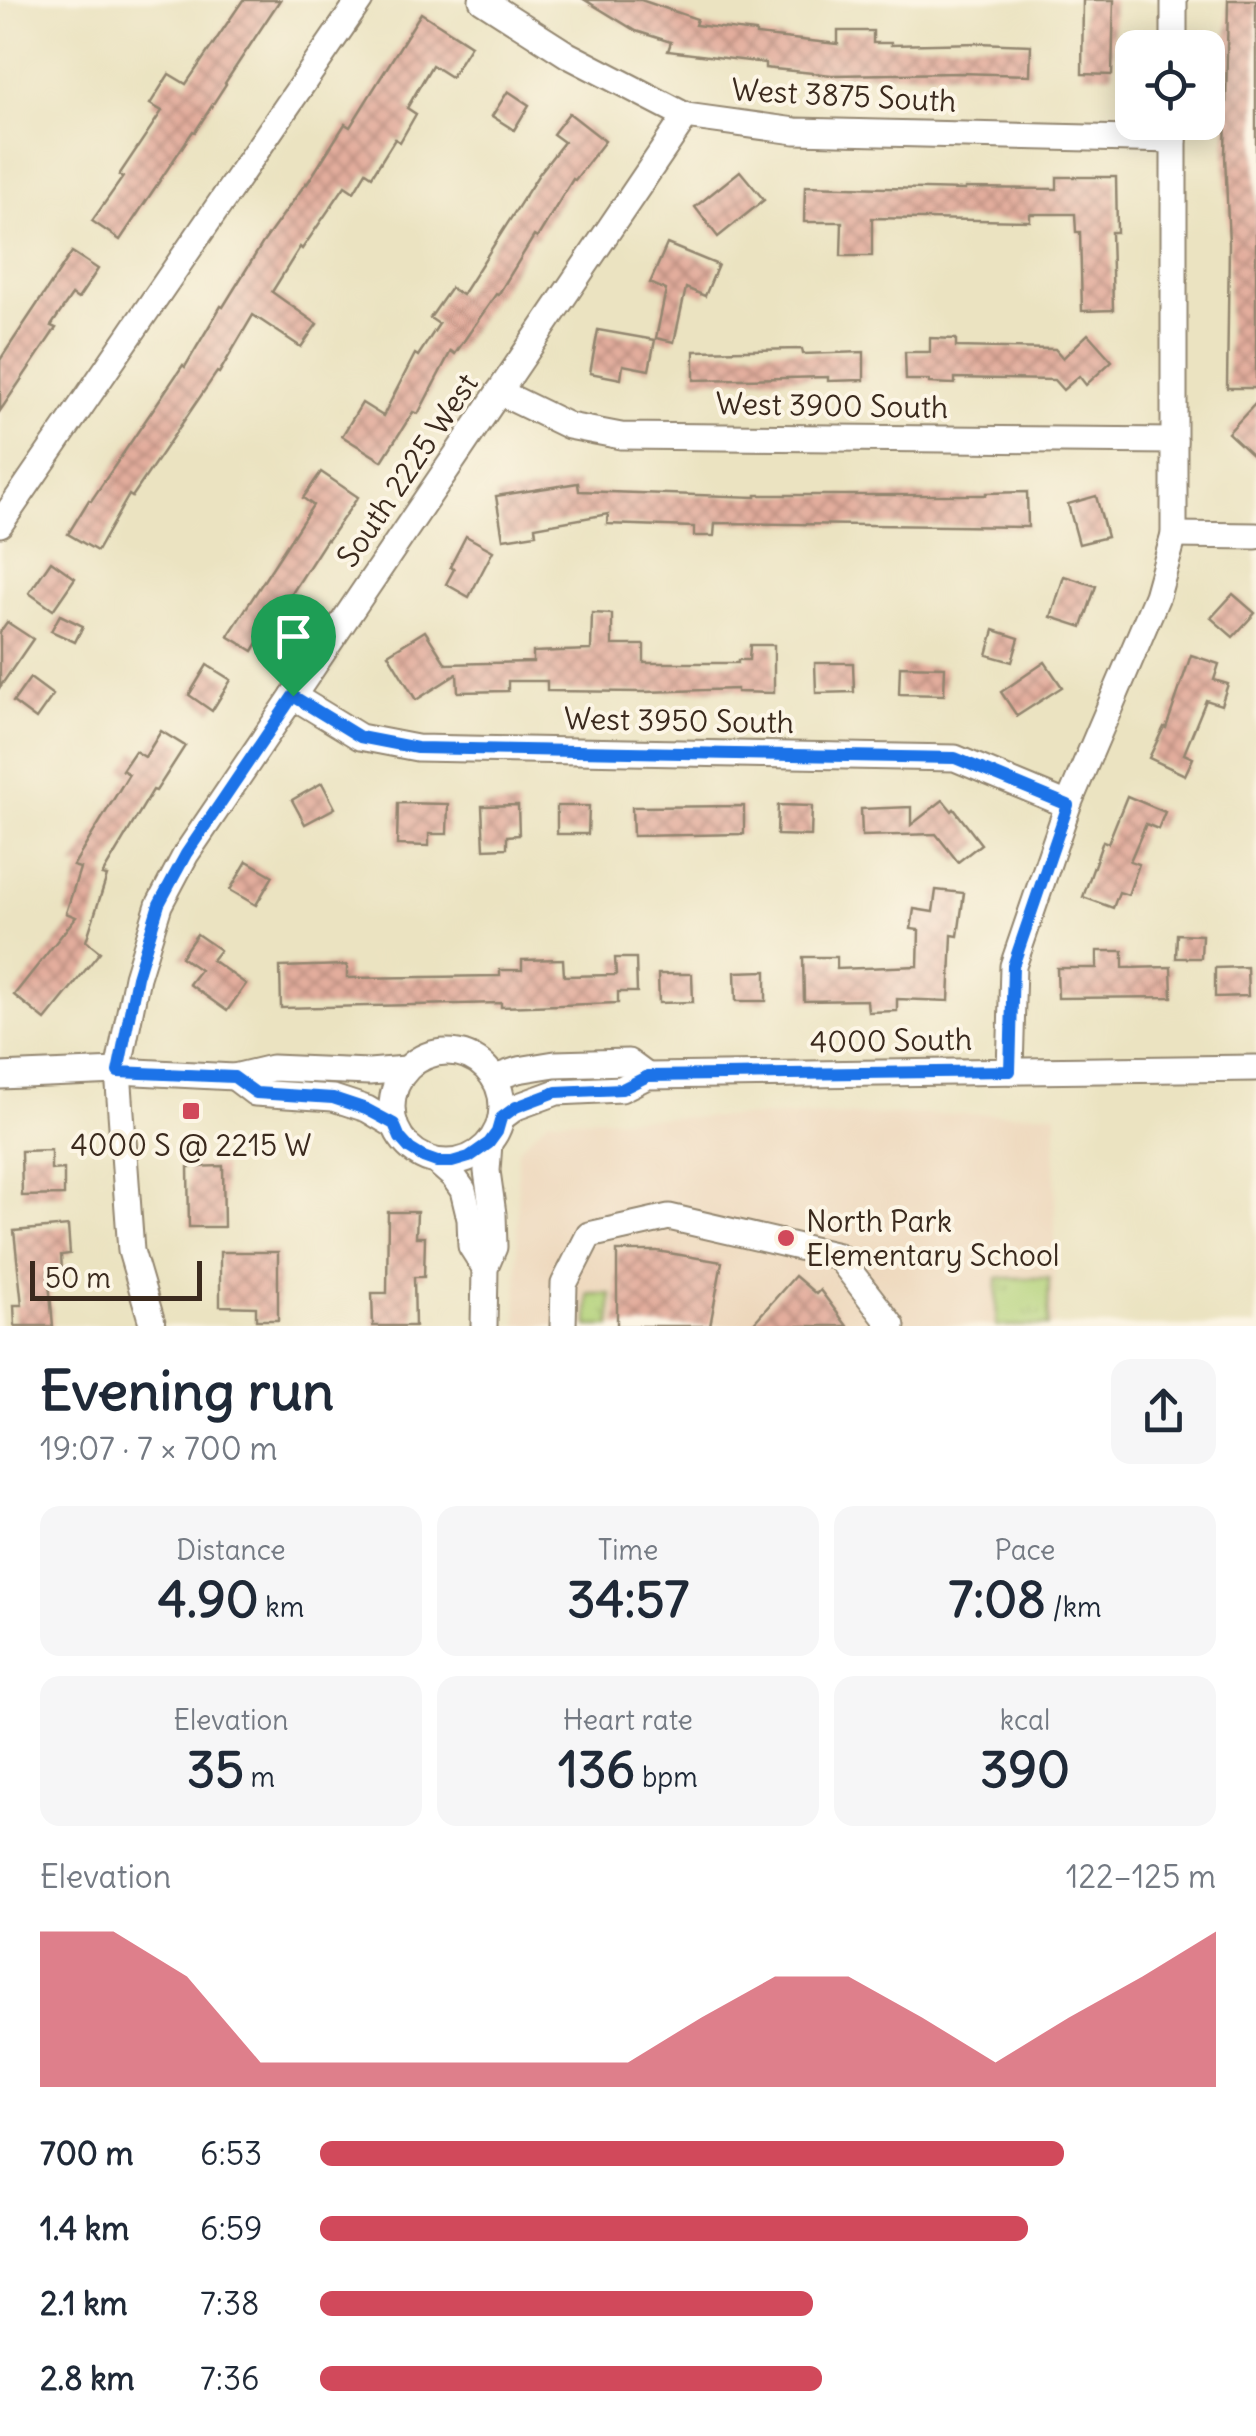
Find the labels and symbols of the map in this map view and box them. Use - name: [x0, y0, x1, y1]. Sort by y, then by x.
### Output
- street label: West 3875 South: [731, 70, 957, 120]
- street label: South 2225 West: [328, 366, 486, 574]
- street label: West 3900 South: [715, 384, 949, 426]
- pin: [251, 594, 336, 697]
- street label: West 3950 South: [564, 699, 794, 741]
- street label: 4000 South: [810, 1020, 972, 1060]
- marker: 4000 S @ 2215 W: [180, 1100, 202, 1122]
- place label: 4000 S @ 2215 W: [70, 1126, 312, 1164]
- place label: North Park Elementary School: [806, 1202, 1059, 1274]
- marker: North Park Elementary School: [775, 1227, 797, 1249]
- scale bar: [30, 1256, 202, 1300]

